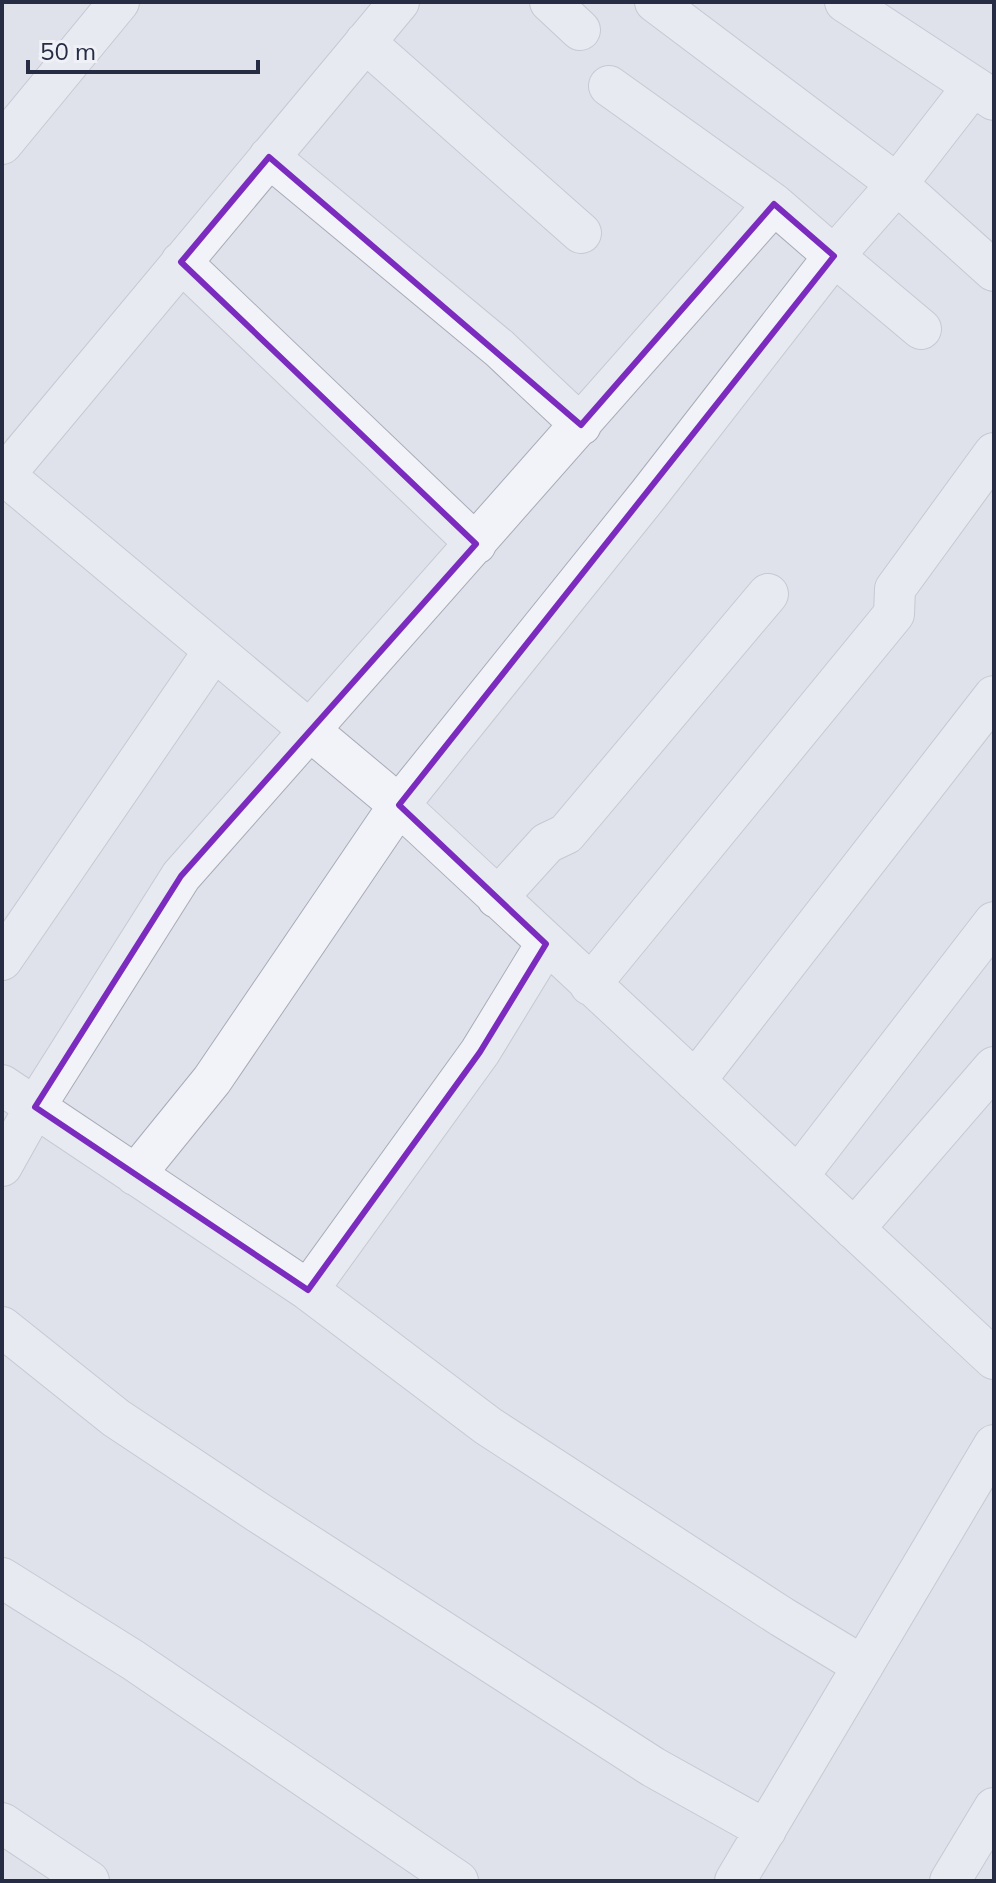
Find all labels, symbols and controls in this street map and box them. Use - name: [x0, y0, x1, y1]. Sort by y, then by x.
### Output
- scale bar: [28, 24, 258, 74]
- text: 50 m: [40, 36, 96, 66]

